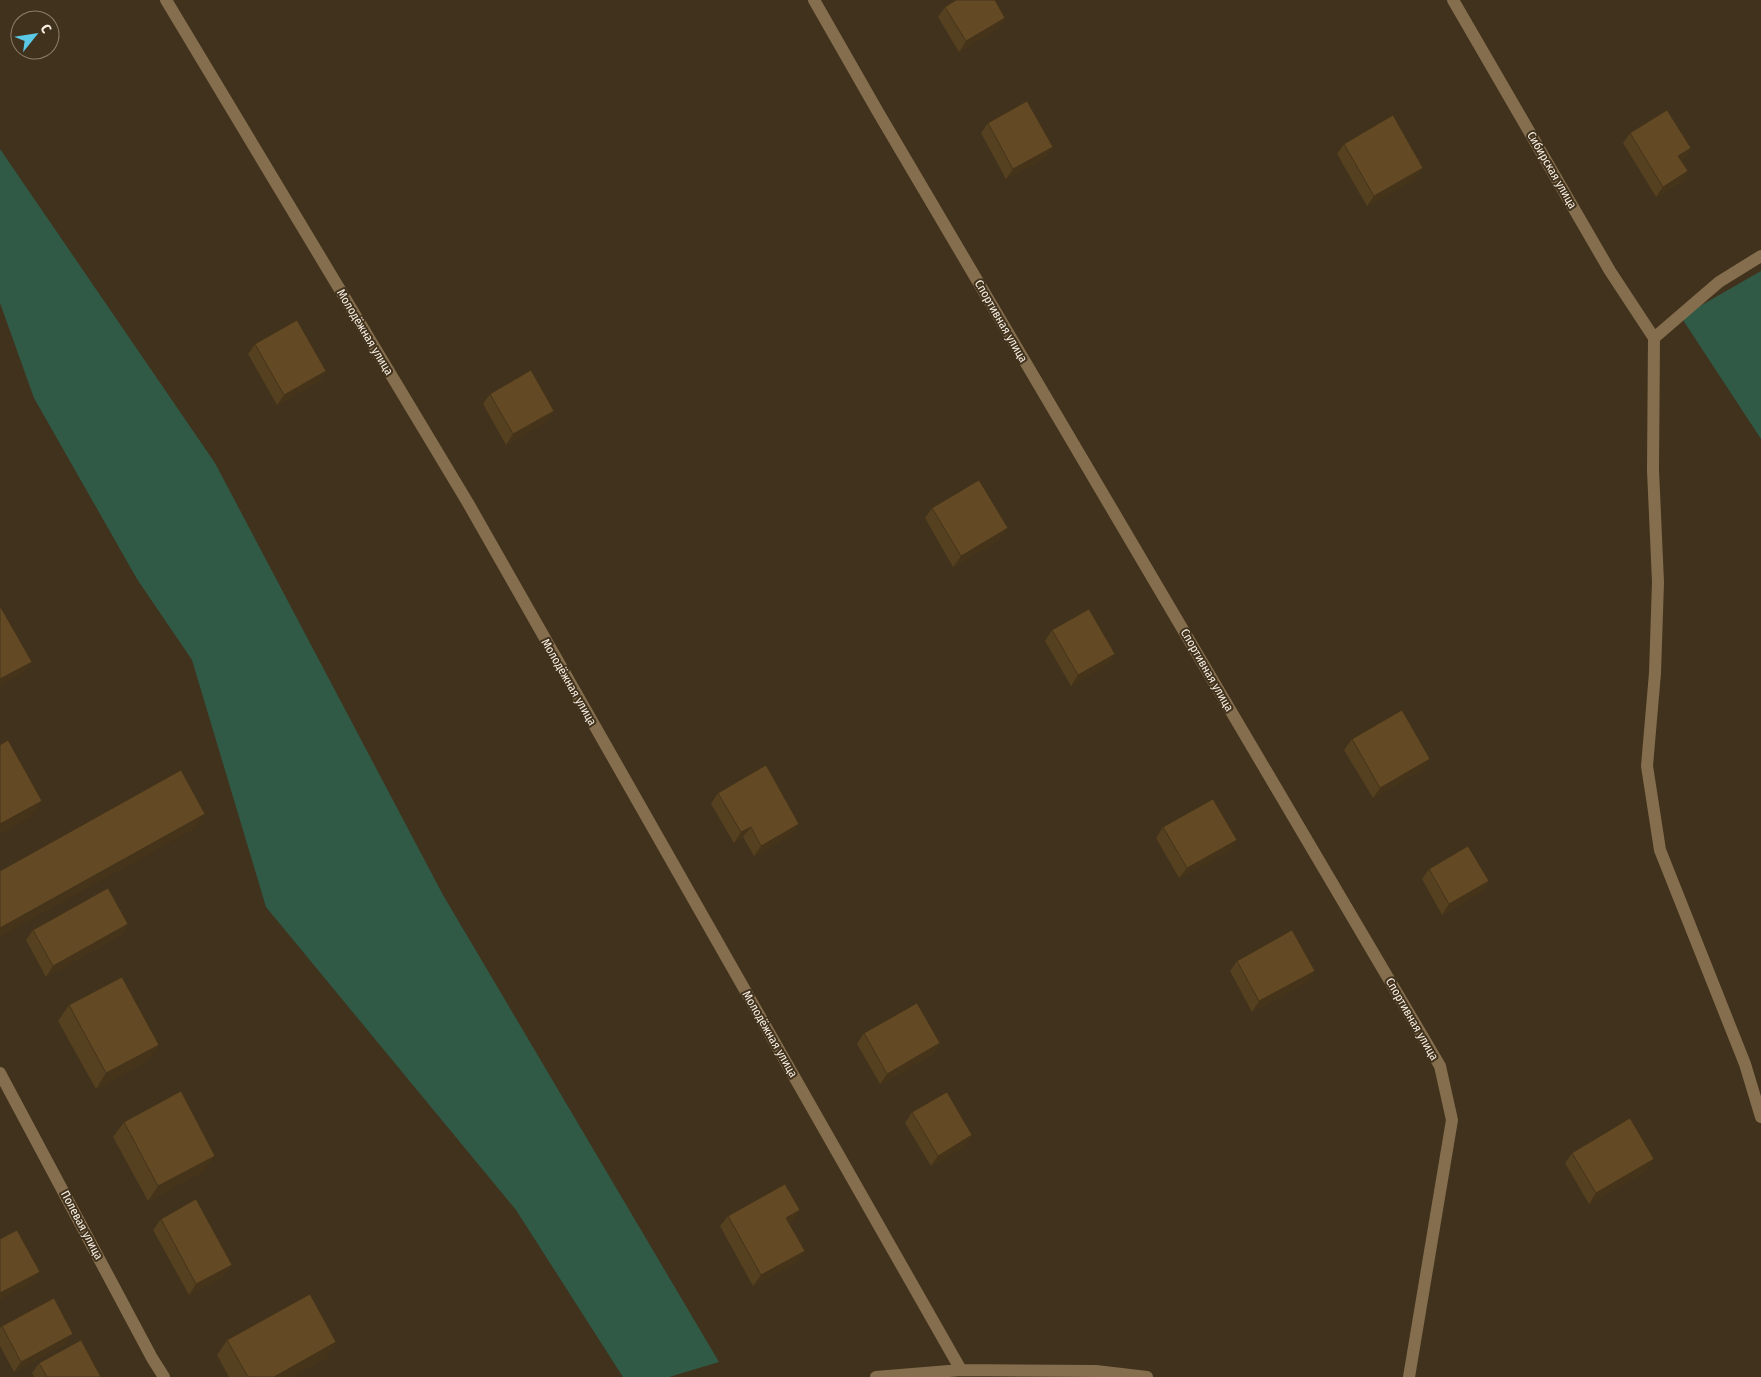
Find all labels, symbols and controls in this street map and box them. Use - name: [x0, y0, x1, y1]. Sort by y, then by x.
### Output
- north arrow: [10, 10, 60, 60]
- text: С: [37, 21, 55, 37]
- street label: Сибирская улица: [1524, 129, 1580, 211]
- street label: Спортивная улица: [972, 277, 1030, 365]
- street label: Молодёжная улица: [334, 287, 396, 378]
- street label: Спортивная улица: [1178, 626, 1236, 714]
- street label: Молодёжная улица: [539, 636, 600, 728]
- street label: Спортивная улица: [1383, 975, 1441, 1063]
- street label: Молодёжная улица: [740, 988, 801, 1080]
- street label: Полевая улица: [58, 1188, 106, 1262]

